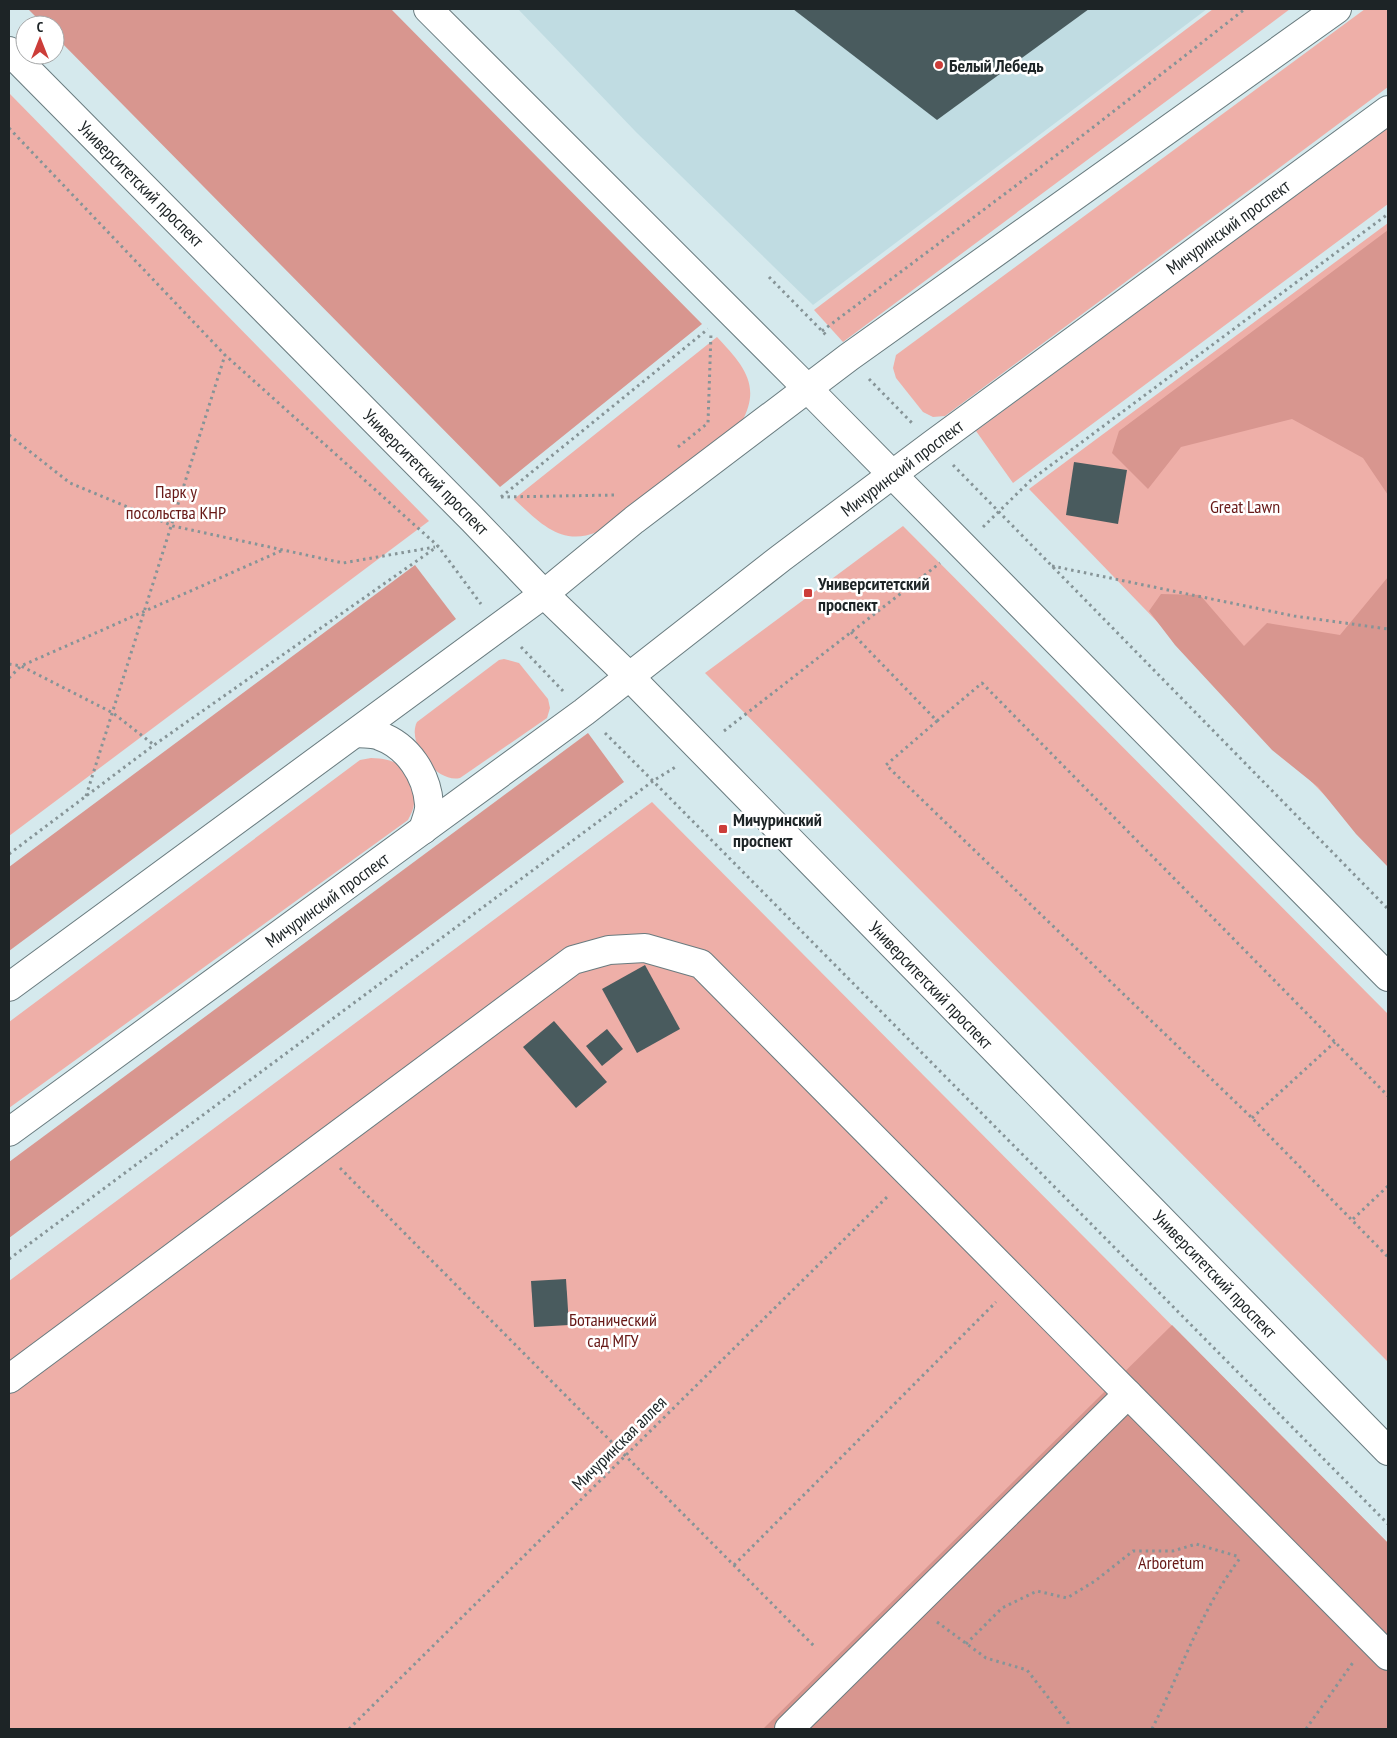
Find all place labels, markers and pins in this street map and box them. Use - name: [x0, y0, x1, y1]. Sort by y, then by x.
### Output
- place label: Белый Лебедь: [949, 54, 1044, 77]
- marker: Белый Лебедь: [933, 59, 945, 71]
- place label: Университетский проспект: [817, 572, 930, 616]
- marker: Университетский проспект: [802, 587, 814, 599]
- place label: Мичуринский проспект: [733, 808, 822, 852]
- marker: Мичуринский проспект: [717, 823, 729, 835]

